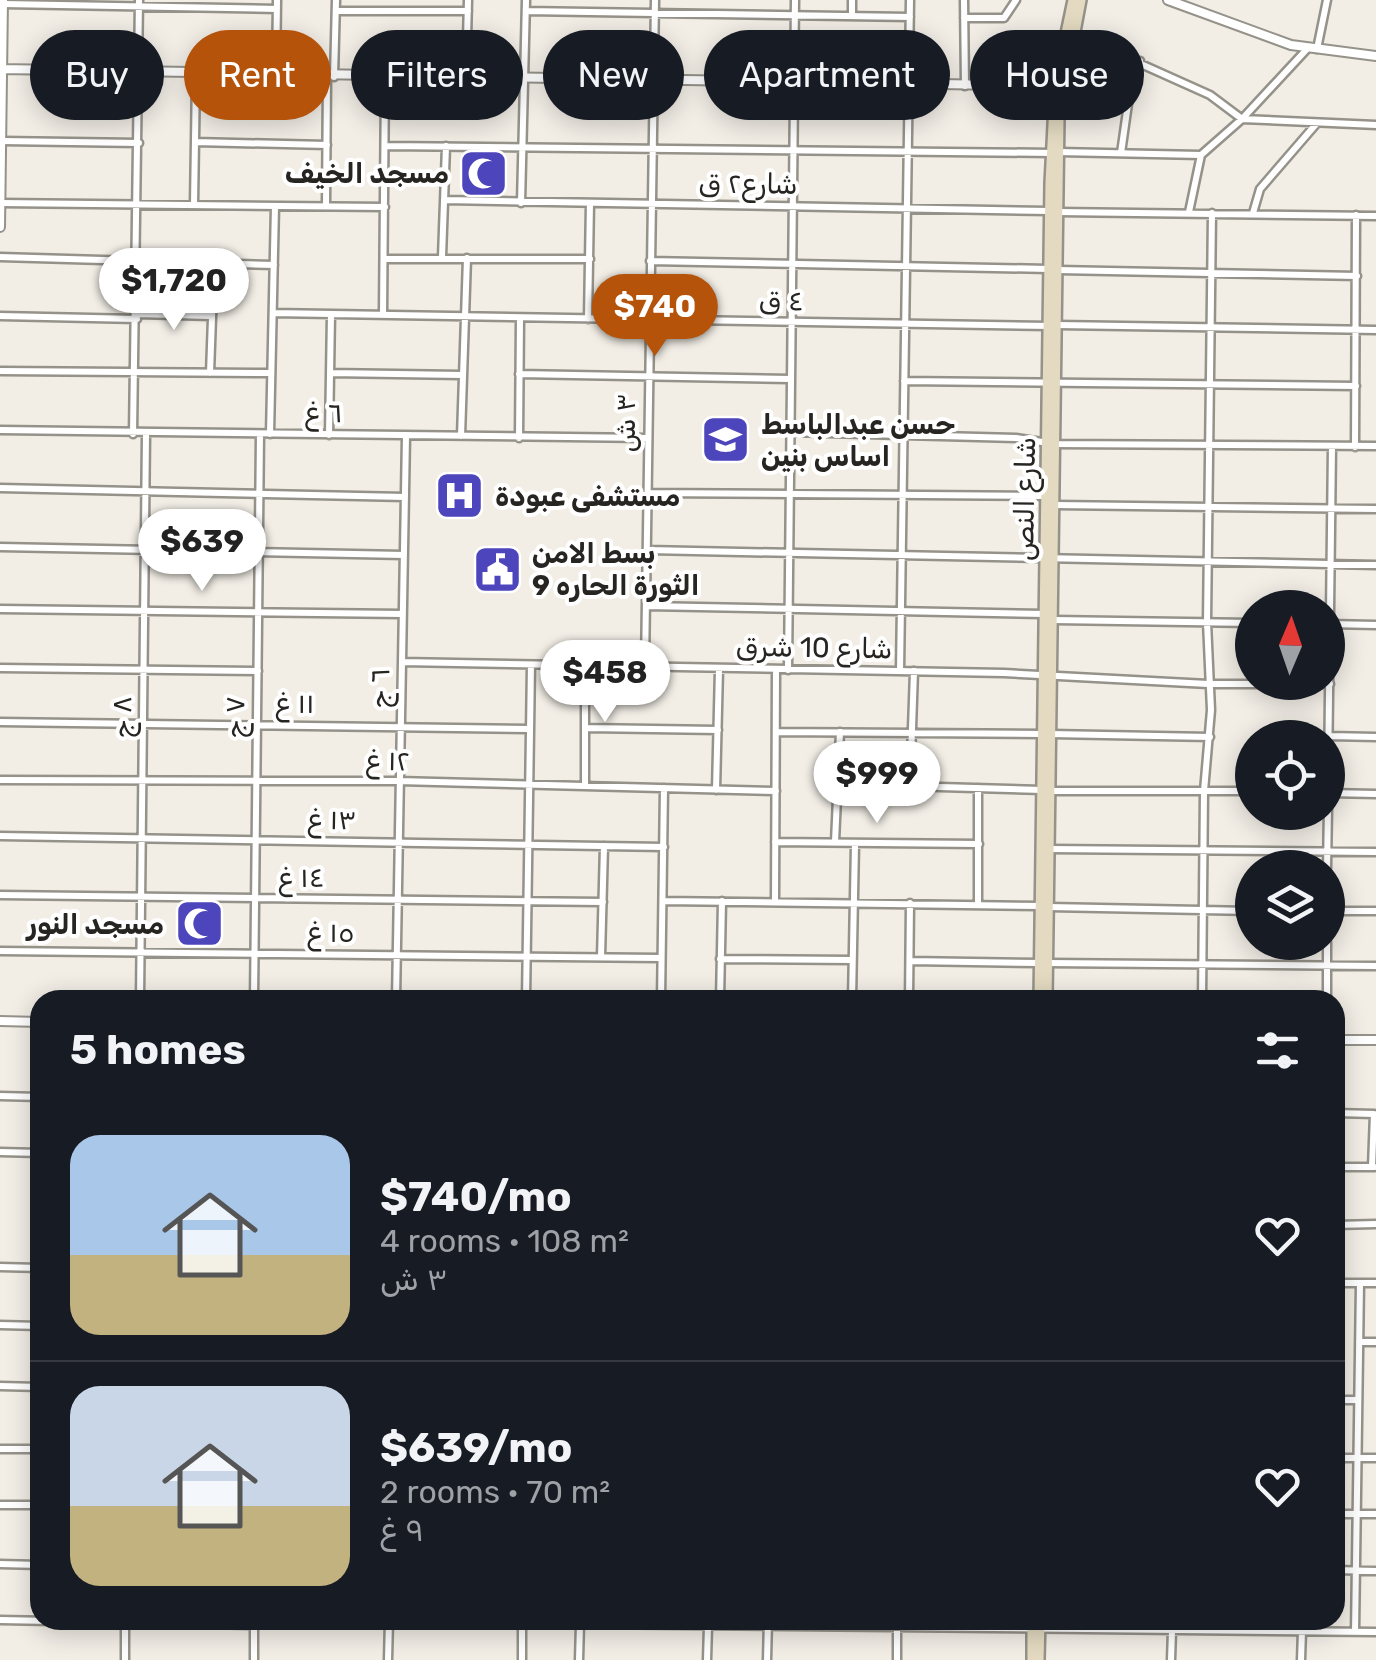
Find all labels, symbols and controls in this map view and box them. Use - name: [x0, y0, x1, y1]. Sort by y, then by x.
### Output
- chip: Buy: [30, 30, 164, 120]
- chip: Rent: [184, 30, 331, 120]
- chip: Filters: [351, 30, 523, 120]
- chip: New: [543, 30, 684, 120]
- chip: Apartment: [704, 30, 950, 120]
- chip: House: [970, 30, 1144, 120]
- mosque icon: مسجد الخيف: [458, 147, 510, 199]
- place label: مسجد الخيف: [285, 157, 449, 190]
- street label: شارع٢ ق: [698, 166, 798, 204]
- pin: $1,720: [93, 248, 255, 333]
- text: $1,720: [121, 261, 227, 299]
- pin: $740: [596, 274, 714, 359]
- street label: ٤ ق: [758, 284, 804, 317]
- text: $740: [614, 287, 696, 325]
- street label: ٣ ش: [609, 393, 642, 453]
- street label: ٦ غ: [305, 396, 343, 432]
- place label: حسن عبدالباسط اساس بنين: [761, 408, 956, 473]
- school or university icon: حسن عبدالباسط اساس بنين: [700, 414, 752, 466]
- street label: شارع النص: [1007, 437, 1045, 561]
- hospital icon: مستشفى عبودة: [434, 470, 486, 522]
- place label: مستشفى عبودة: [495, 480, 680, 513]
- pin: $639: [143, 509, 261, 594]
- text: $639: [160, 522, 244, 560]
- place label: بسط الامن الثورة الحاره 9: [532, 537, 699, 602]
- public building icon: بسط الامن الثورة الحاره 9: [471, 543, 523, 595]
- north arrow: [1235, 590, 1345, 700]
- map controls: [1235, 590, 1345, 960]
- street label: شارع 10 شرق: [735, 630, 893, 668]
- pin: $458: [546, 640, 664, 725]
- text: $458: [562, 653, 648, 691]
- street label: ٦ ج: [363, 667, 399, 709]
- street label: ١١ غ: [275, 687, 315, 723]
- street label: ٧ ج: [218, 695, 254, 739]
- street label: ٨ ج: [105, 696, 141, 738]
- button: locate: [1235, 720, 1345, 830]
- pin: $999: [818, 741, 936, 826]
- street label: ١٢ غ: [365, 744, 411, 780]
- text: $999: [836, 754, 918, 792]
- street label: ١٣ غ: [307, 803, 357, 839]
- button: layers: [1235, 850, 1345, 960]
- street label: ١٤ غ: [278, 861, 324, 897]
- mosque icon: مسجد النور: [173, 898, 225, 950]
- place label: مسجد النور: [25, 908, 164, 941]
- street label: ١٥ غ: [307, 916, 355, 952]
- icon: filters: [1250, 1023, 1305, 1078]
- text: 5 homes: [70, 1025, 246, 1075]
- text: $740/mo: [380, 1172, 572, 1222]
- icon: home: [150, 1175, 270, 1295]
- icon: heart: [1250, 1208, 1305, 1263]
- text: 4 rooms · 108 m²: [380, 1222, 629, 1260]
- text: ٣ ش: [380, 1260, 448, 1298]
- text: $639/mo: [380, 1423, 572, 1473]
- icon: home: [150, 1426, 270, 1546]
- icon: heart: [1250, 1459, 1305, 1514]
- text: 2 rooms · 70 m²: [380, 1473, 610, 1511]
- text: ٩ غ: [380, 1511, 424, 1549]

